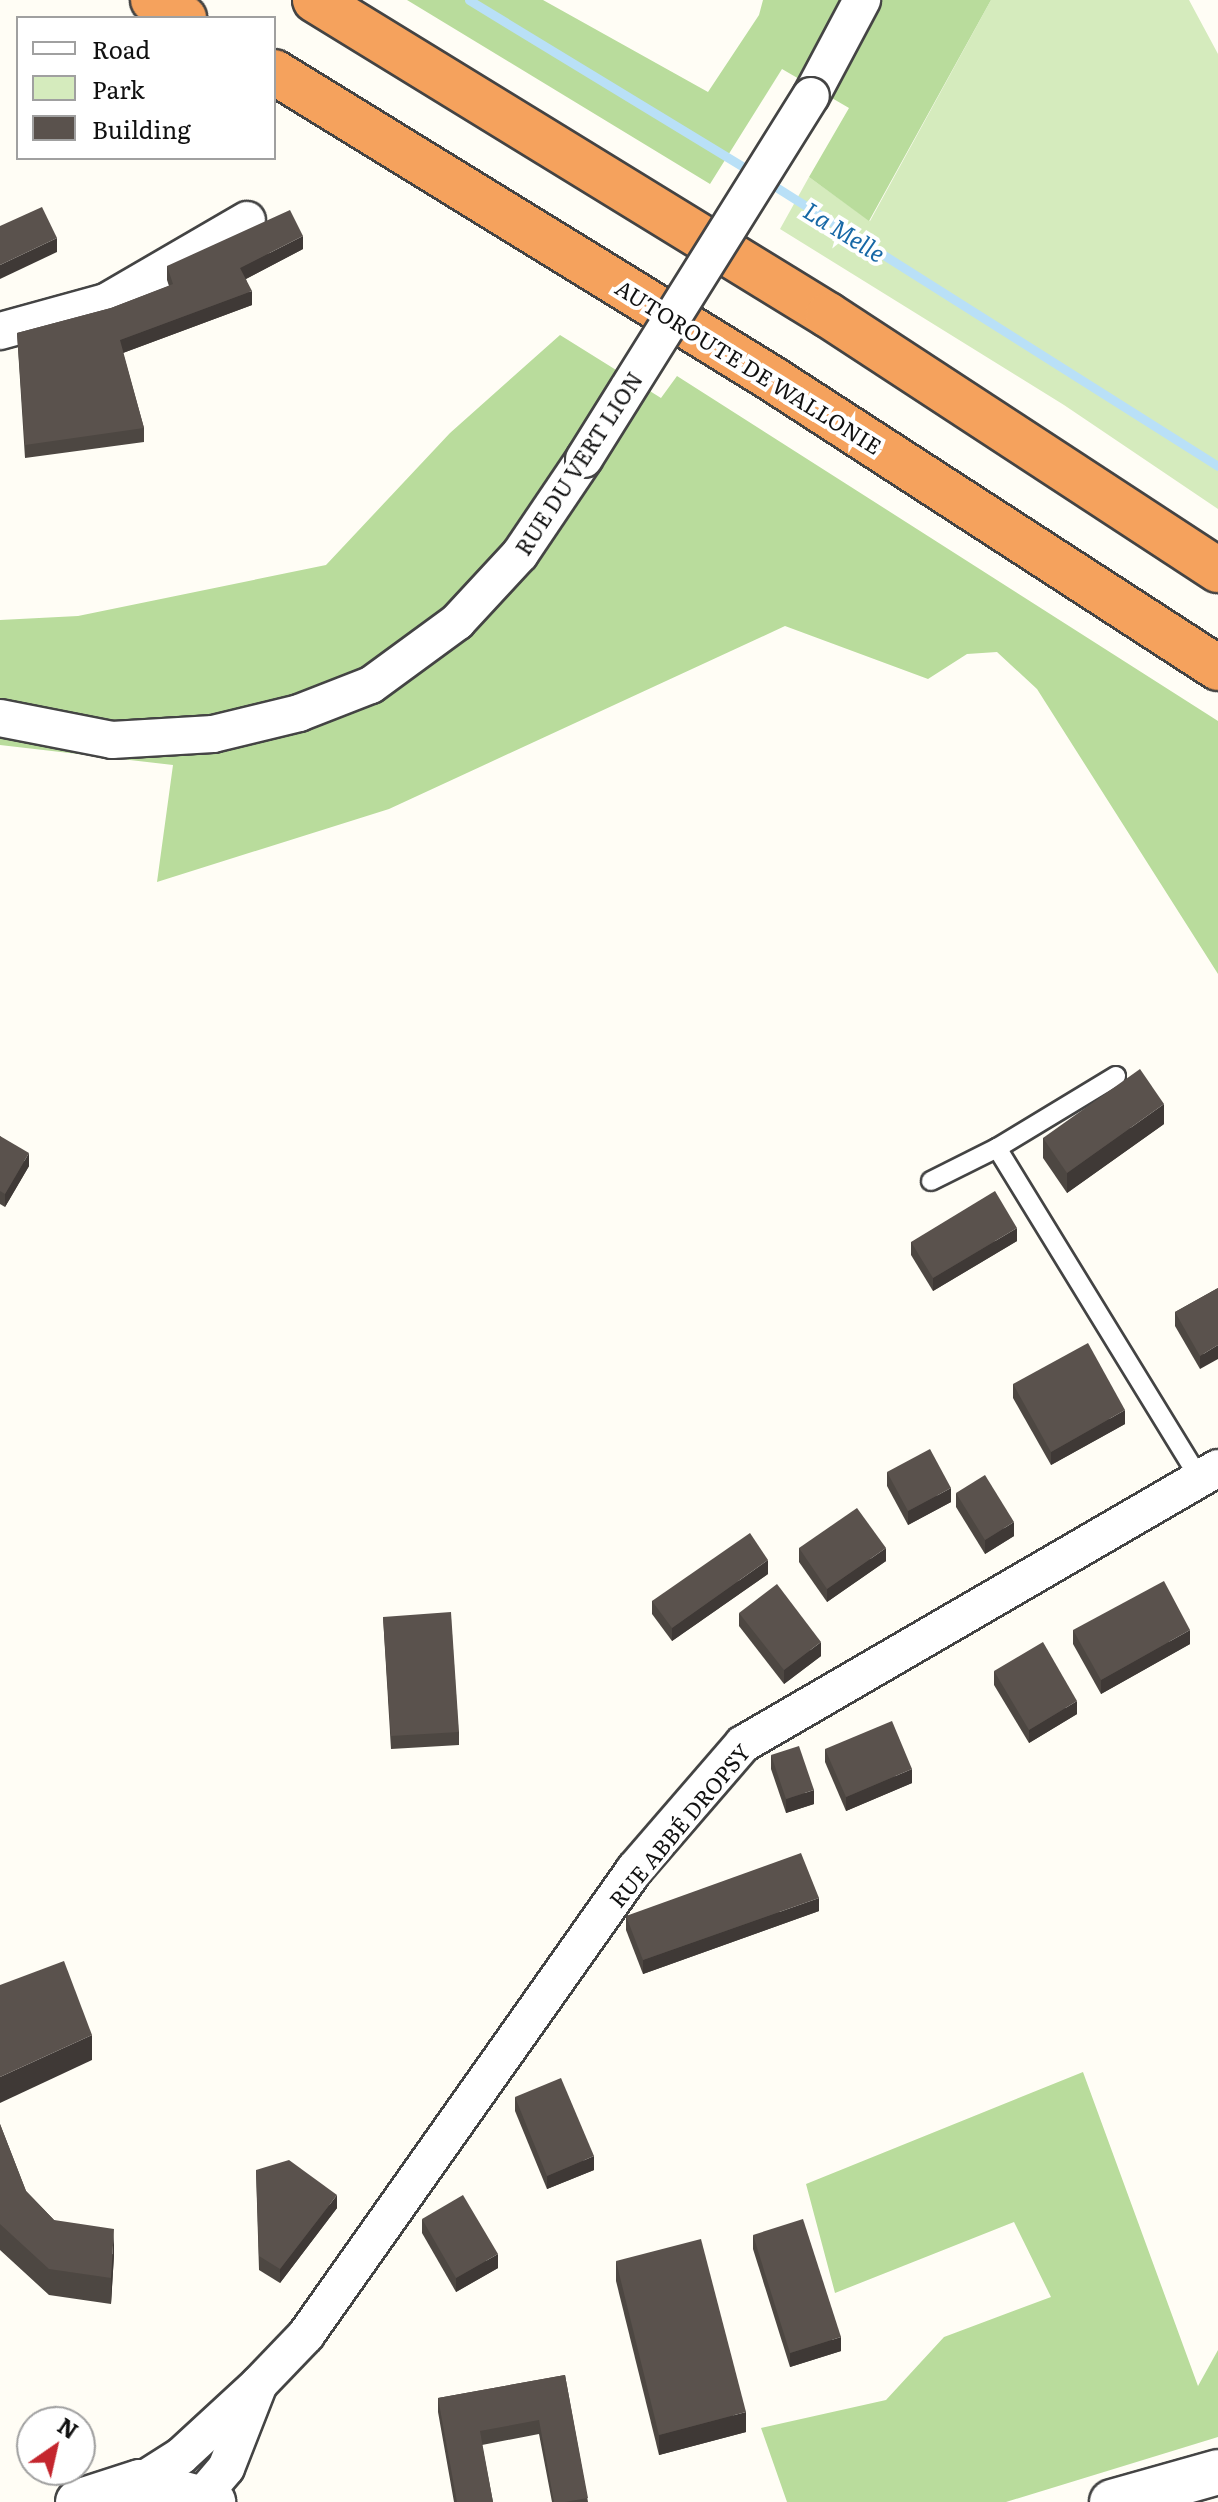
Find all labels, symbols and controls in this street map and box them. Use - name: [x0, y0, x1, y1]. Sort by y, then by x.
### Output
- legend: [16, 16, 276, 160]
- text: Road: [92, 31, 150, 66]
- text: Park: [92, 71, 145, 106]
- text: Building: [92, 111, 191, 146]
- water label: La Melle: [799, 195, 891, 267]
- street label: AUTOROUTE DE WALLONIE: [611, 273, 887, 459]
- street label: RUE DU VERT LION: [509, 366, 647, 560]
- street label: RUE ABBÉ DROPSY: [603, 1738, 755, 1912]
- north arrow: [16, 2406, 96, 2486]
- text: N: [52, 2409, 85, 2446]

